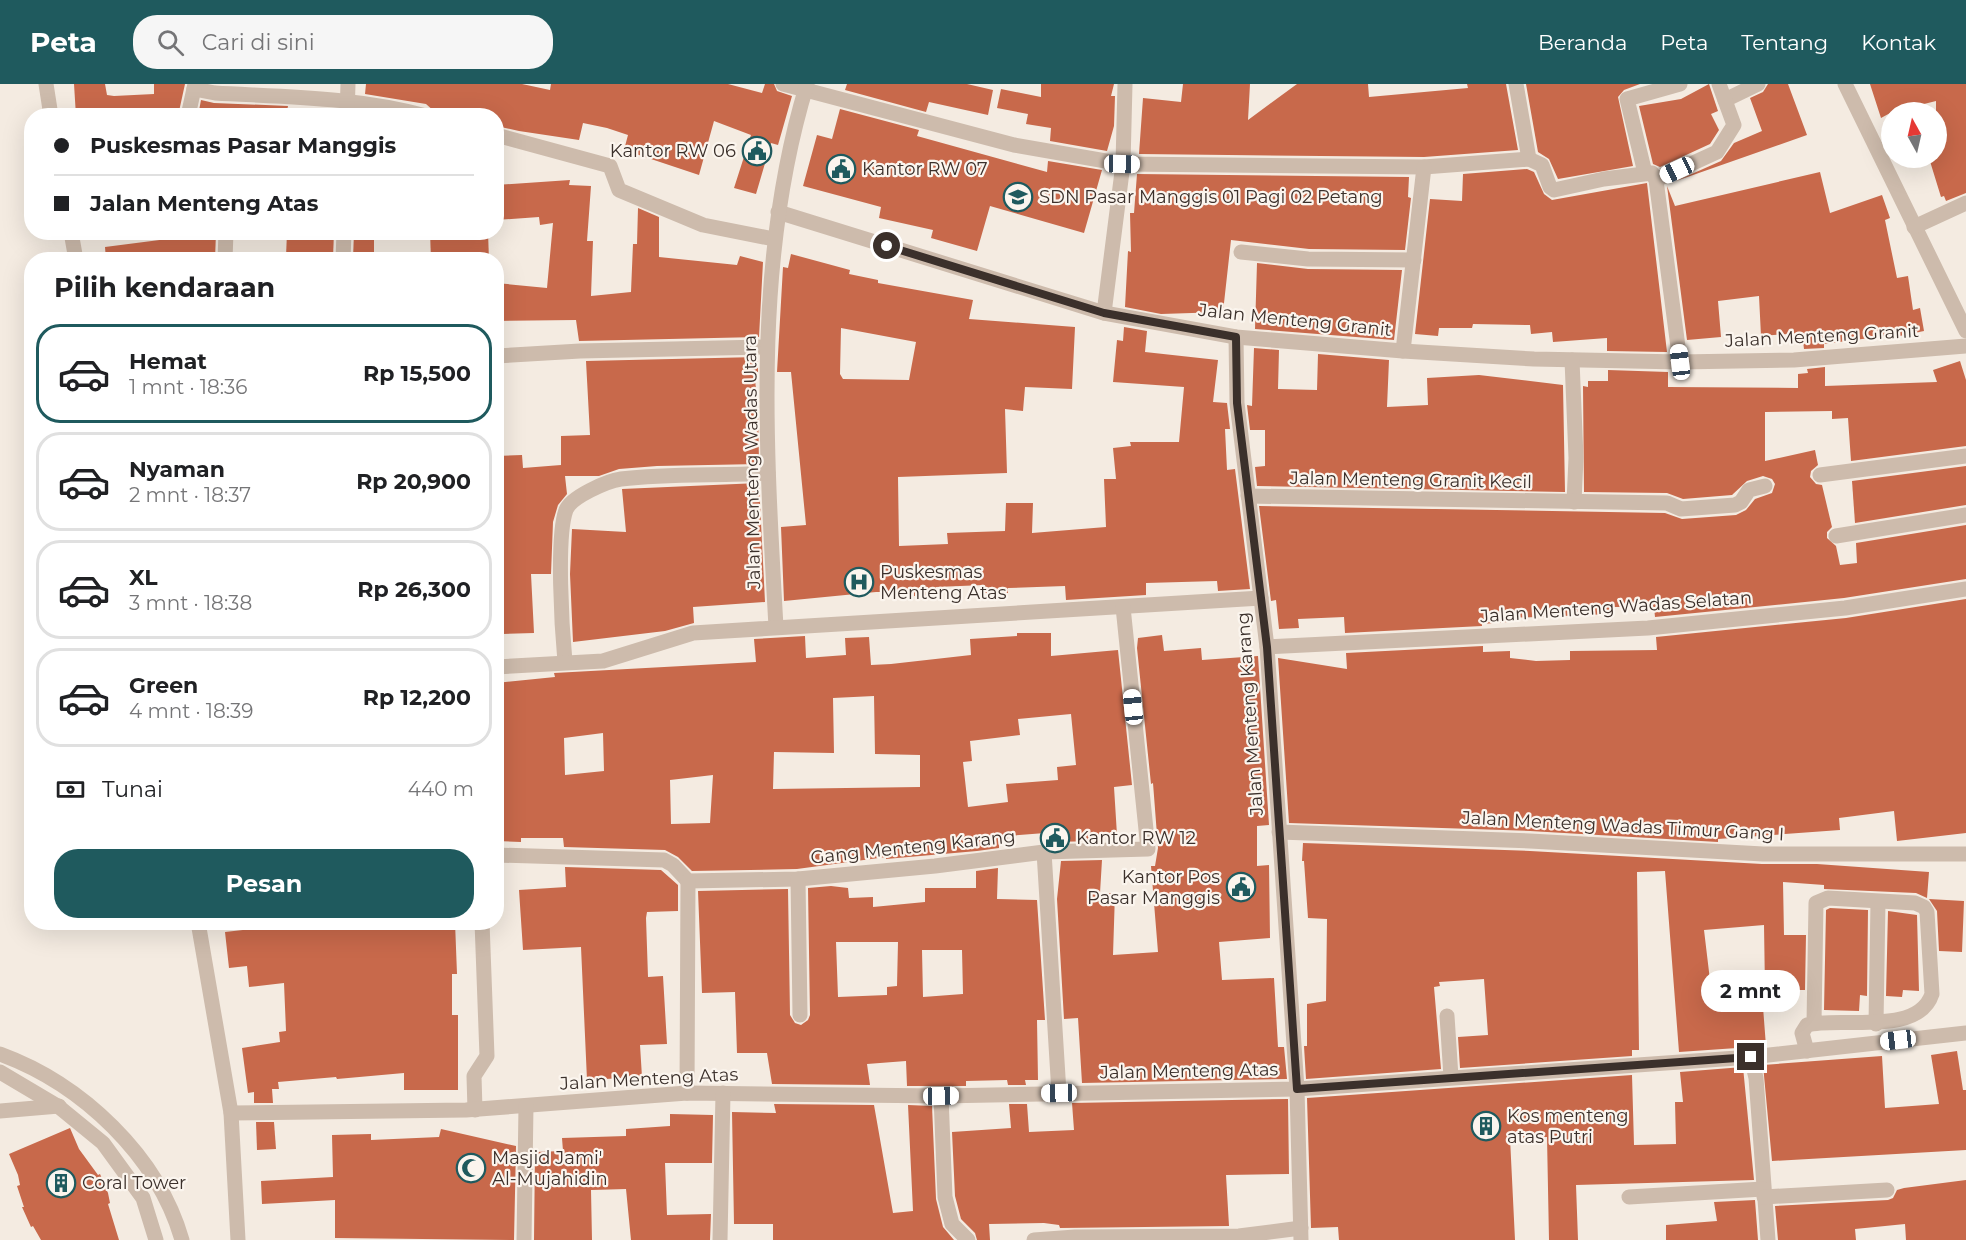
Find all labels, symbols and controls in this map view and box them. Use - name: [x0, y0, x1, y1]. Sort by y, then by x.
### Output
- search box: [133, 15, 553, 69]
- text: Peta: [30, 25, 97, 59]
- icon: search: [154, 26, 187, 59]
- text: Cari di sini: [202, 29, 315, 56]
- text: Beranda: [1538, 30, 1627, 55]
- text: Peta: [1660, 30, 1708, 55]
- text: Tentang: [1741, 30, 1828, 55]
- text: Kontak: [1861, 30, 1936, 55]
- north arrow: [1881, 102, 1947, 168]
- map controls: [1881, 102, 1947, 168]
- text: Puskesmas Pasar Manggis: [90, 132, 396, 159]
- public building icon: Kantor RW 06: [741, 135, 773, 167]
- place label: Kantor RW 06: [610, 140, 736, 162]
- public building icon: Kantor RW 07: [825, 153, 857, 185]
- car: [1657, 154, 1697, 186]
- car: [1104, 155, 1140, 173]
- place label: Kantor RW 07: [862, 158, 988, 180]
- school or university icon: SDN Pasar Manggis 01 Pagi 02 Petang: [1002, 181, 1034, 213]
- place label: SDN Pasar Manggis 01 Pagi 02 Petang: [1039, 186, 1383, 208]
- text: Jalan Menteng Atas: [90, 190, 318, 217]
- route start: [873, 232, 900, 259]
- text: Pilih kendaraan: [54, 271, 275, 304]
- street label: Jalan Menteng Granit: [1196, 299, 1393, 341]
- street label: Jalan Menteng Granit: [1723, 320, 1920, 352]
- street label: Jalan Menteng Wadas Utara: [739, 335, 765, 590]
- car: [1669, 343, 1691, 381]
- icon: car: [57, 347, 111, 401]
- text: Hemat: [129, 348, 207, 375]
- text: Rp 15,500: [363, 360, 471, 387]
- text: 1 mnt · 18:36: [129, 375, 248, 399]
- icon: car: [57, 455, 111, 509]
- text: Nyaman: [129, 456, 225, 483]
- street label: Jalan Menteng Granit Kecil: [1289, 467, 1532, 493]
- text: Rp 20,900: [356, 468, 471, 495]
- text: 2 mnt · 18:37: [129, 483, 251, 507]
- place label: Puskesmas Menteng Atas: [880, 561, 1007, 604]
- icon: car: [57, 563, 111, 617]
- text: XL: [129, 564, 158, 591]
- hospital icon: Puskesmas Menteng Atas: [843, 566, 875, 598]
- text: Rp 26,300: [357, 576, 471, 603]
- street label: Jalan Menteng Wadas Selatan: [1478, 587, 1753, 628]
- text: 3 mnt · 18:38: [129, 591, 252, 615]
- street label: Jalan Menteng Karang: [1232, 611, 1268, 818]
- icon: car: [57, 671, 111, 725]
- text: Green: [129, 672, 198, 699]
- text: Rp 12,200: [363, 684, 471, 711]
- car: [1122, 688, 1144, 726]
- text: 4 mnt · 18:39: [129, 699, 254, 723]
- icon: cash: [54, 773, 87, 806]
- text: Tunai: [102, 776, 163, 803]
- text: 440 m: [408, 777, 474, 801]
- street label: Jalan Menteng Wadas Timur Gang I: [1460, 807, 1785, 845]
- public building icon: Kantor RW 12: [1039, 822, 1071, 854]
- street label: Gang Menteng Karang: [810, 825, 1016, 869]
- place label: Kantor RW 12: [1076, 827, 1196, 849]
- button: Pesan: [54, 849, 474, 918]
- place label: Kantor Pos Pasar Manggis: [1087, 866, 1220, 909]
- public building icon: Kantor Pos Pasar Manggis: [1225, 871, 1257, 903]
- callout: 2 mnt: [1702, 970, 1800, 1012]
- text: 2 mnt: [1720, 979, 1781, 1003]
- car: [1879, 1029, 1917, 1051]
- route end: [1737, 1043, 1764, 1070]
- street label: Jalan Menteng Atas: [1099, 1058, 1279, 1084]
- street label: Jalan Menteng Atas: [558, 1063, 739, 1095]
- car: [1041, 1084, 1077, 1102]
- car: [923, 1087, 959, 1105]
- place label: Kos menteng atas Putri: [1507, 1105, 1629, 1148]
- building icon: Kos menteng atas Putri: [1470, 1110, 1502, 1142]
- place label: Masjid Jami' Al-Mujahidin: [492, 1147, 608, 1190]
- mosque icon: Masjid Jami' Al-Mujahidin: [455, 1152, 487, 1184]
- building icon: Coral Tower: [45, 1167, 77, 1199]
- place label: Coral Tower: [82, 1172, 186, 1194]

